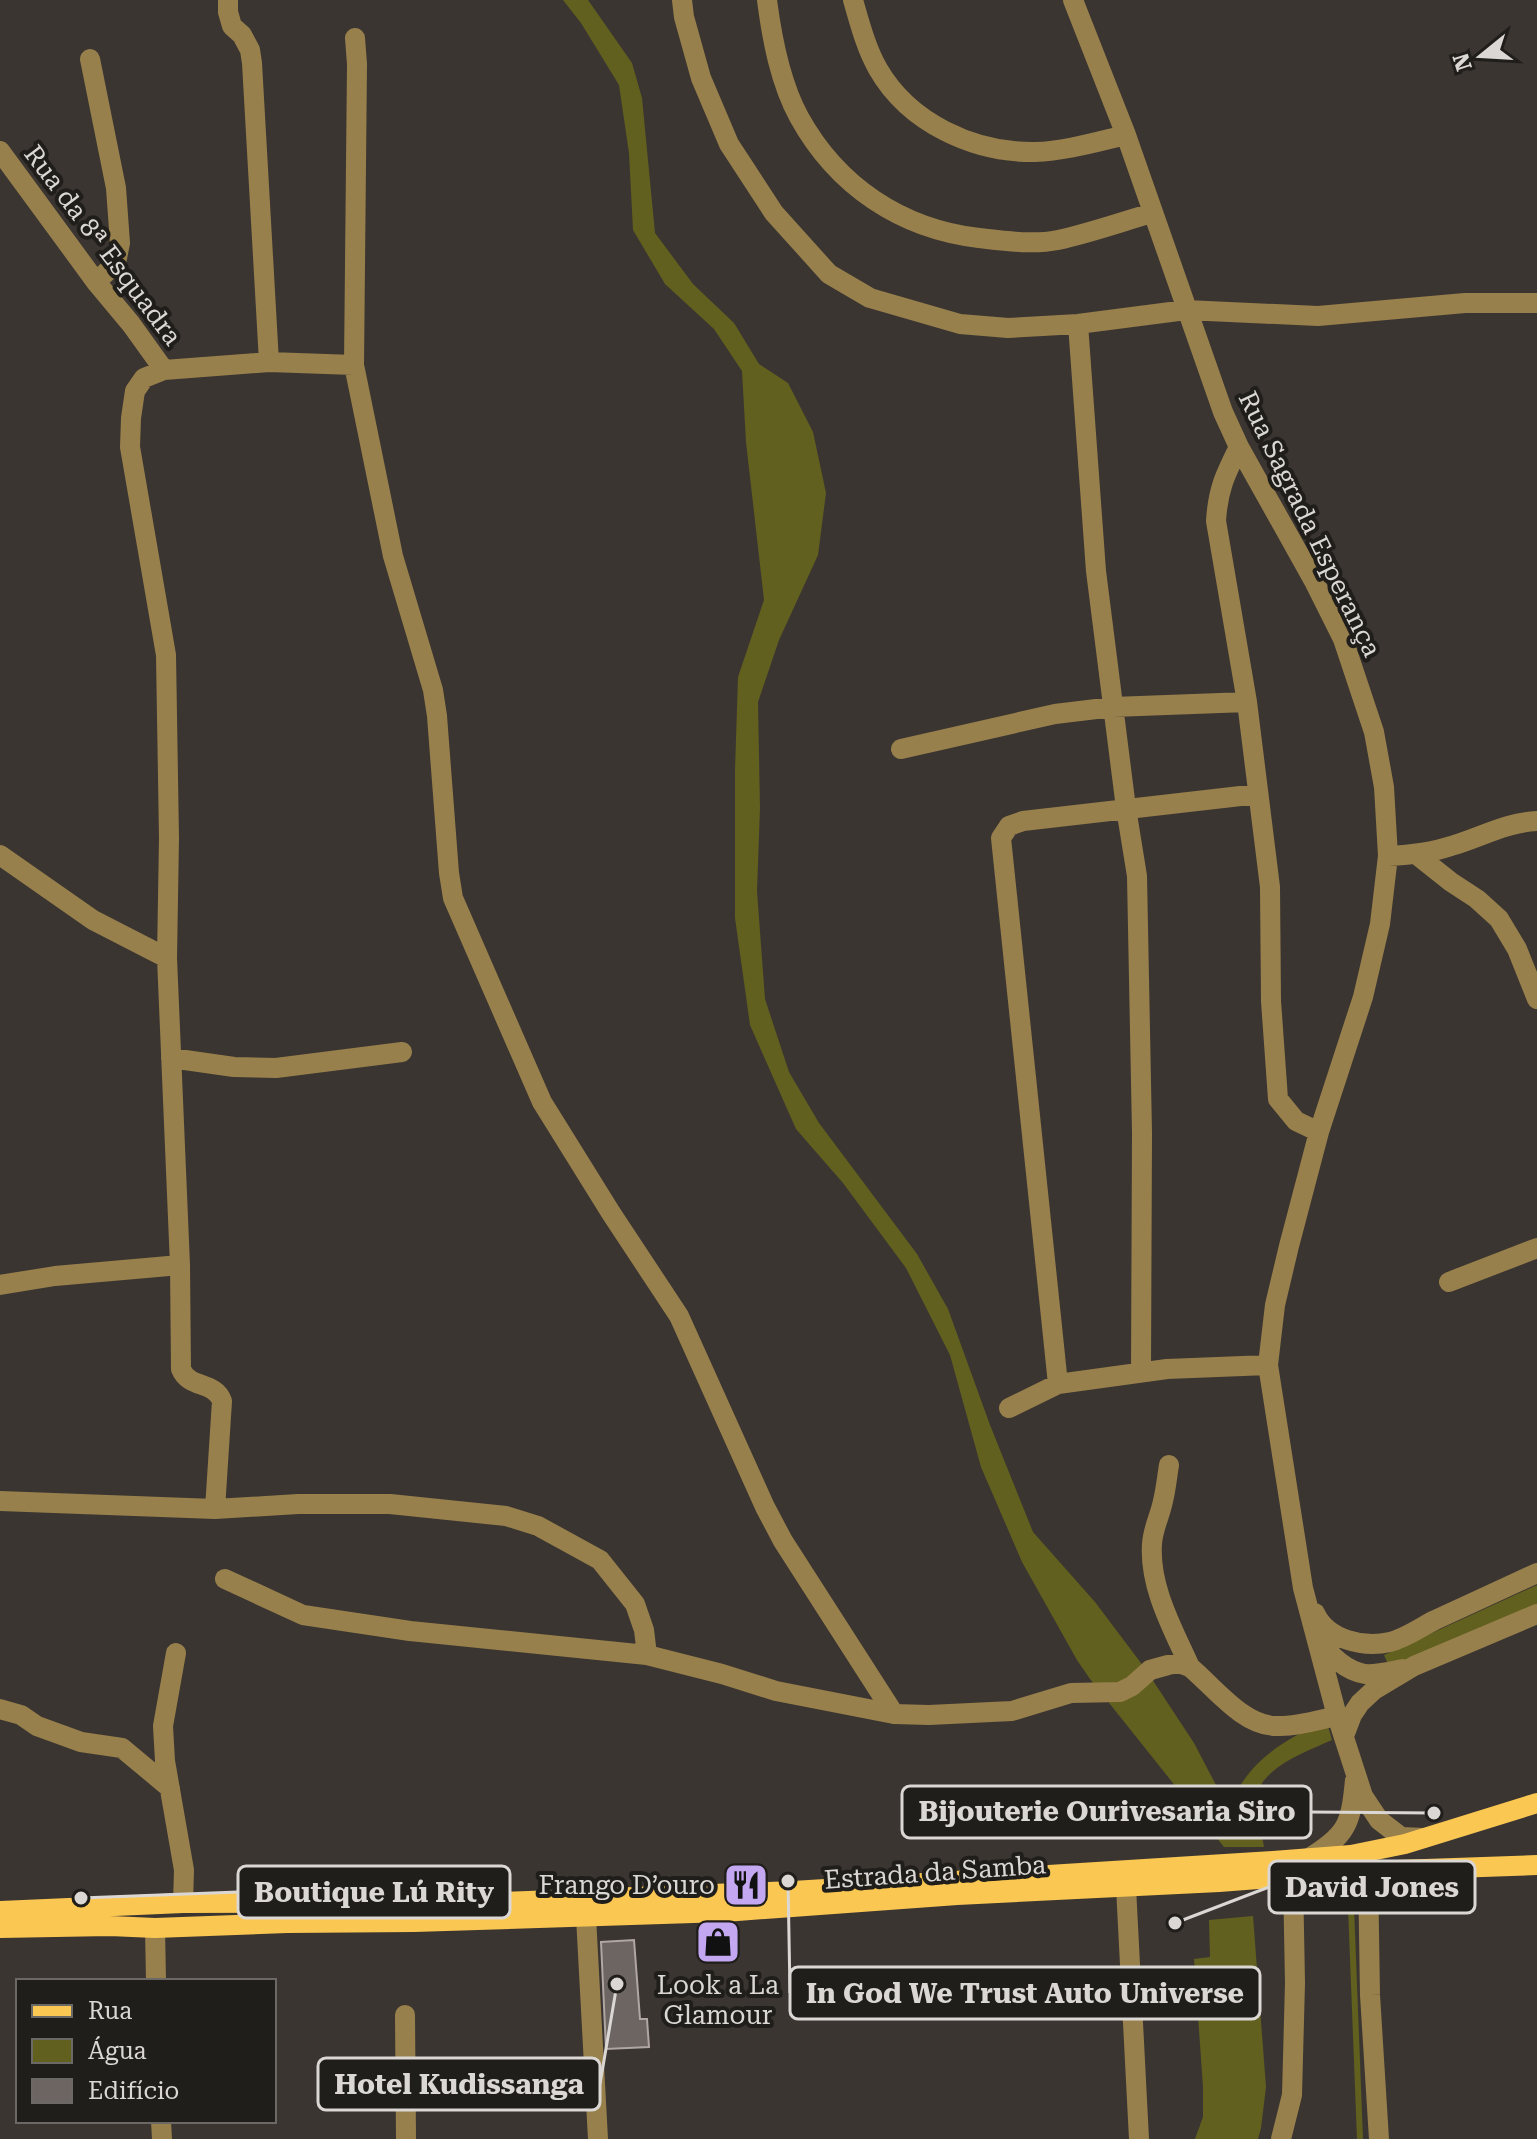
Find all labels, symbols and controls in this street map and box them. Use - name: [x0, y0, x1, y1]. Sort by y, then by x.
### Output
- north arrow: [1441, 16, 1521, 96]
- text: N: [1448, 50, 1477, 74]
- street label: Rua da 8ª Esquadra: [18, 139, 188, 351]
- street label: Rua Sagrada Esperança: [1233, 386, 1387, 662]
- callout: Bijouterie Ourivesaria Siro: [902, 1786, 1311, 1838]
- text: Bijouterie Ourivesaria Siro: [918, 1795, 1296, 1828]
- street label: Estrada da Samba: [823, 1849, 1047, 1895]
- restaurant icon: Frango D’ouro: [722, 1861, 770, 1909]
- callout: David Jones: [1269, 1861, 1475, 1913]
- callout: Boutique Lú Rity: [238, 1866, 510, 1918]
- place label: Frango D’ouro: [539, 1870, 715, 1900]
- text: David Jones: [1285, 1871, 1459, 1904]
- text: Boutique Lú Rity: [254, 1876, 494, 1909]
- shop icon: Look a La Glamour: [694, 1918, 742, 1966]
- callout: In God We Trust Auto Universe: [790, 1967, 1260, 2019]
- place label: Look a La Glamour: [657, 1970, 779, 2030]
- text: In God We Trust Auto Universe: [806, 1977, 1244, 2010]
- legend: [16, 1979, 276, 2123]
- text: Rua: [88, 1997, 132, 2025]
- text: Água: [88, 2036, 147, 2065]
- callout: Hotel Kudissanga: [318, 2058, 600, 2110]
- text: Hotel Kudissanga: [334, 2068, 584, 2101]
- text: Edifício: [88, 2077, 179, 2105]

